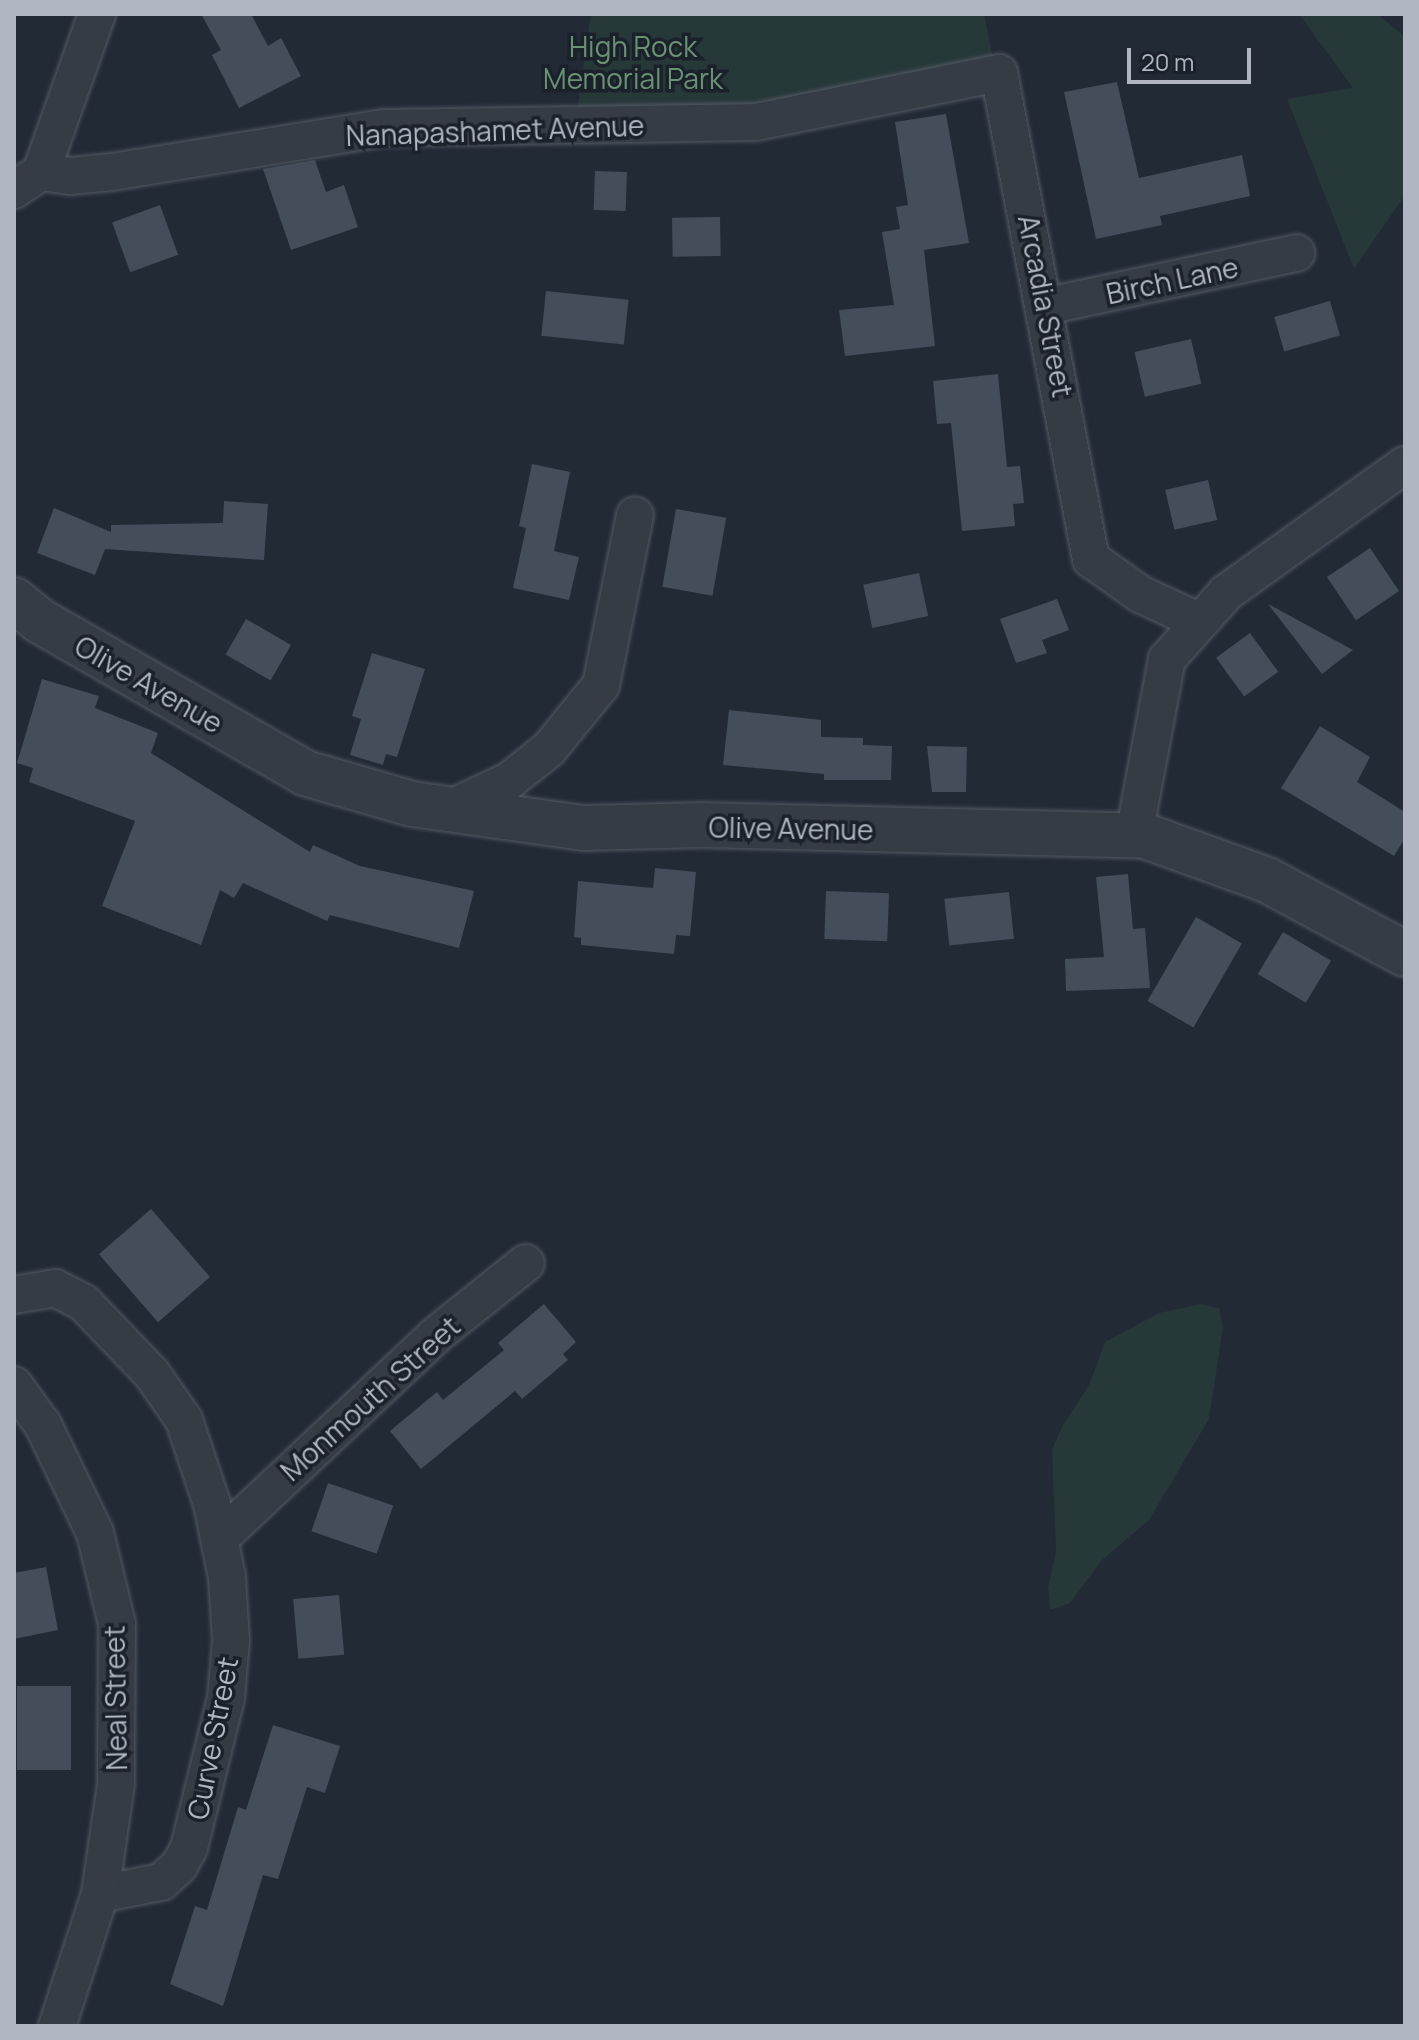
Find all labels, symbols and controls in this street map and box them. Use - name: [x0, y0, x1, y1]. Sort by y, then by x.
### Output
- park label: High Rock Memorial Park: [543, 29, 723, 95]
- scale bar: [1131, 32, 1255, 82]
- text: 20 m: [1141, 45, 1194, 78]
- street label: Nanapashamet Avenue: [345, 108, 645, 152]
- street label: Arcadia Street: [1012, 212, 1080, 400]
- street label: Birch Lane: [1103, 250, 1241, 310]
- street label: Olive Avenue: [69, 628, 229, 740]
- street label: Olive Avenue: [708, 810, 874, 846]
- street label: Monmouth Street: [274, 1309, 466, 1487]
- street label: Neal Street: [97, 1625, 133, 1771]
- street label: Curve Street: [180, 1654, 244, 1822]

